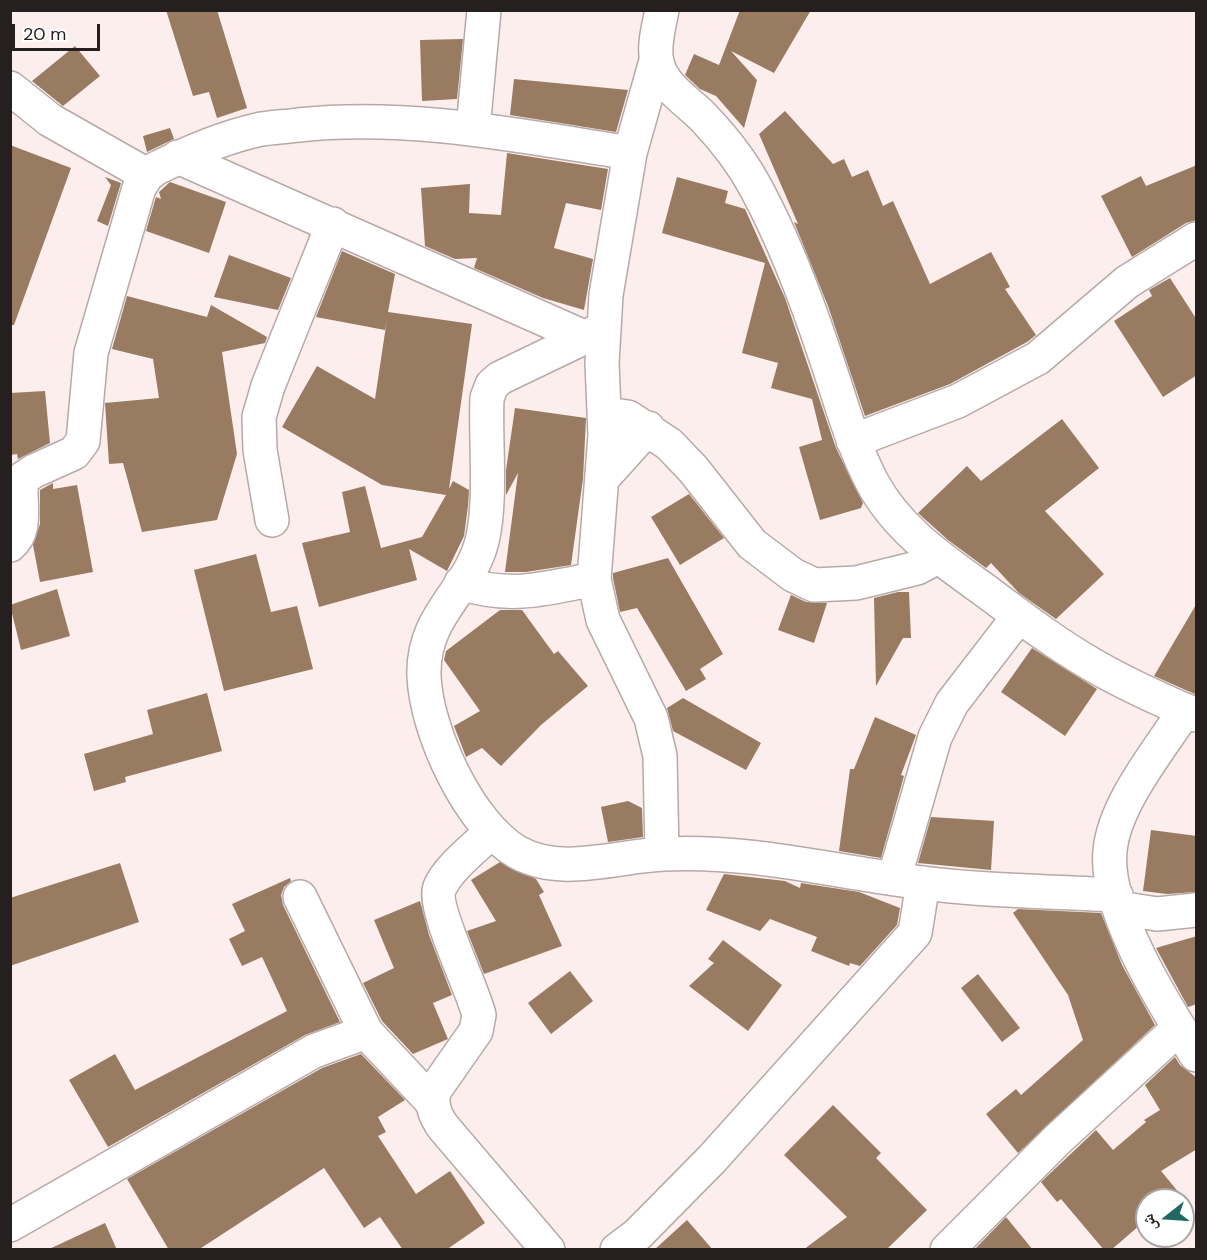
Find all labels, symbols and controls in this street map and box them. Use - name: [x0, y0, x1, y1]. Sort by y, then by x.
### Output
- scale bar: [15, 12, 104, 50]
- text: 20 m: [23, 22, 66, 46]
- north arrow: [1135, 1188, 1195, 1248]
- text: ش: [1137, 1212, 1162, 1234]

